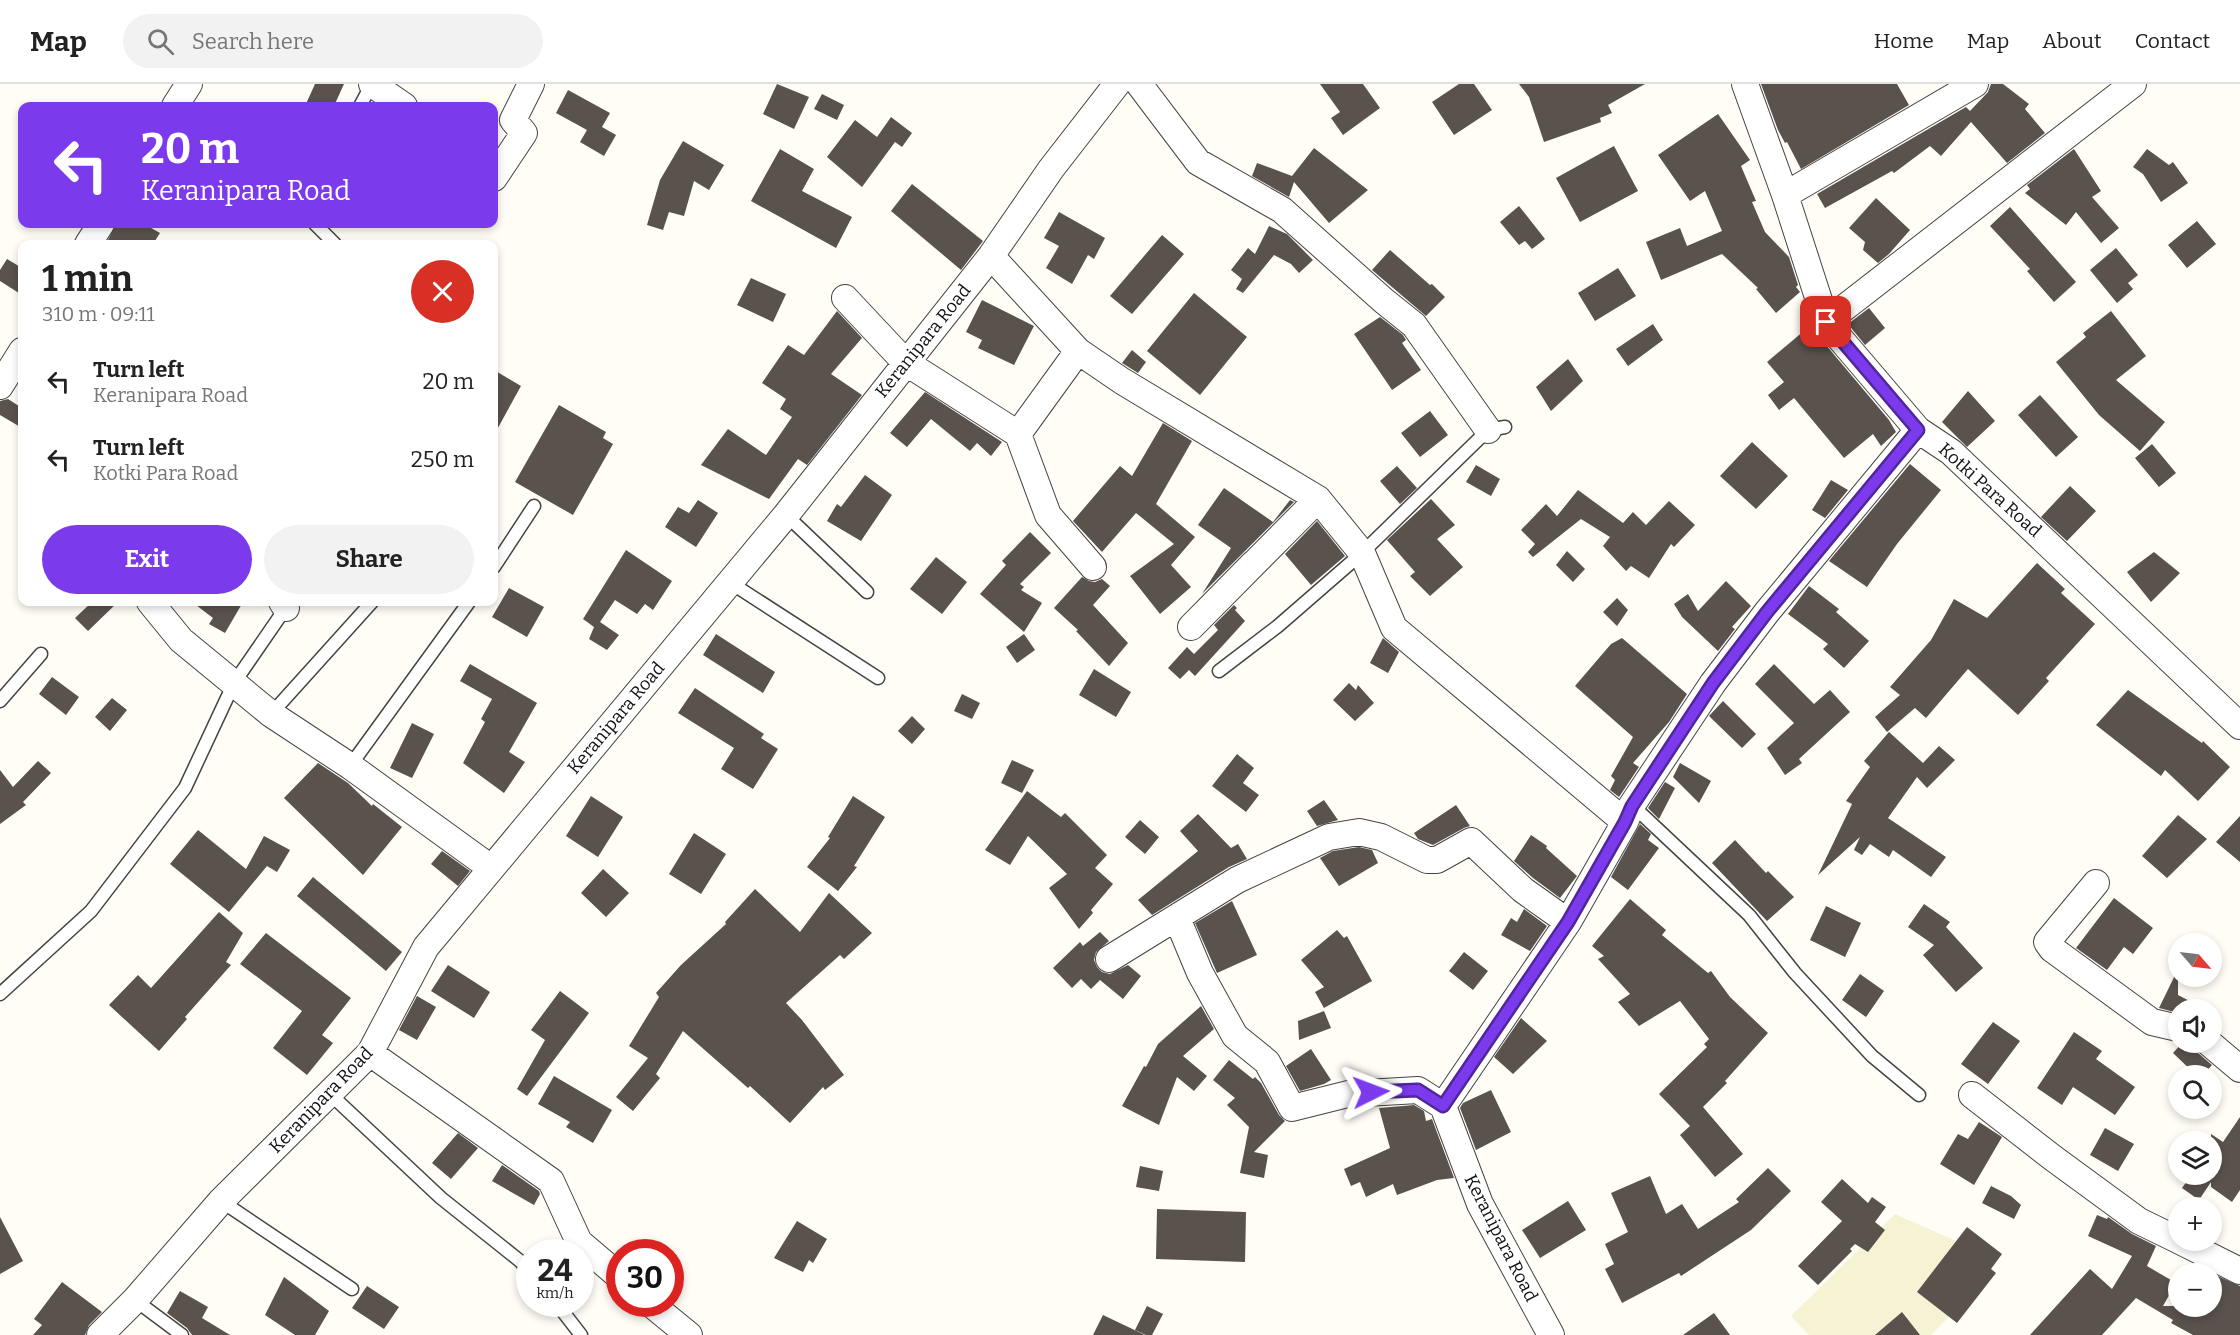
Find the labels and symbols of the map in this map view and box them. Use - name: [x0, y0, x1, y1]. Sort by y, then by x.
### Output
- street label: Keranipara Road: [871, 280, 976, 402]
- pin: [1800, 296, 1851, 347]
- street label: Kotki Para Road: [1934, 438, 2046, 542]
- street label: Keranipara Road: [563, 657, 669, 779]
- north arrow: [2168, 933, 2222, 987]
- street label: Keranipara Road: [265, 1042, 378, 1158]
- position arrow: [1339, 1060, 1403, 1124]
- street label: Keranipara Road: [1460, 1171, 1543, 1305]
- speed limit sign: 30: [606, 1239, 684, 1317]

